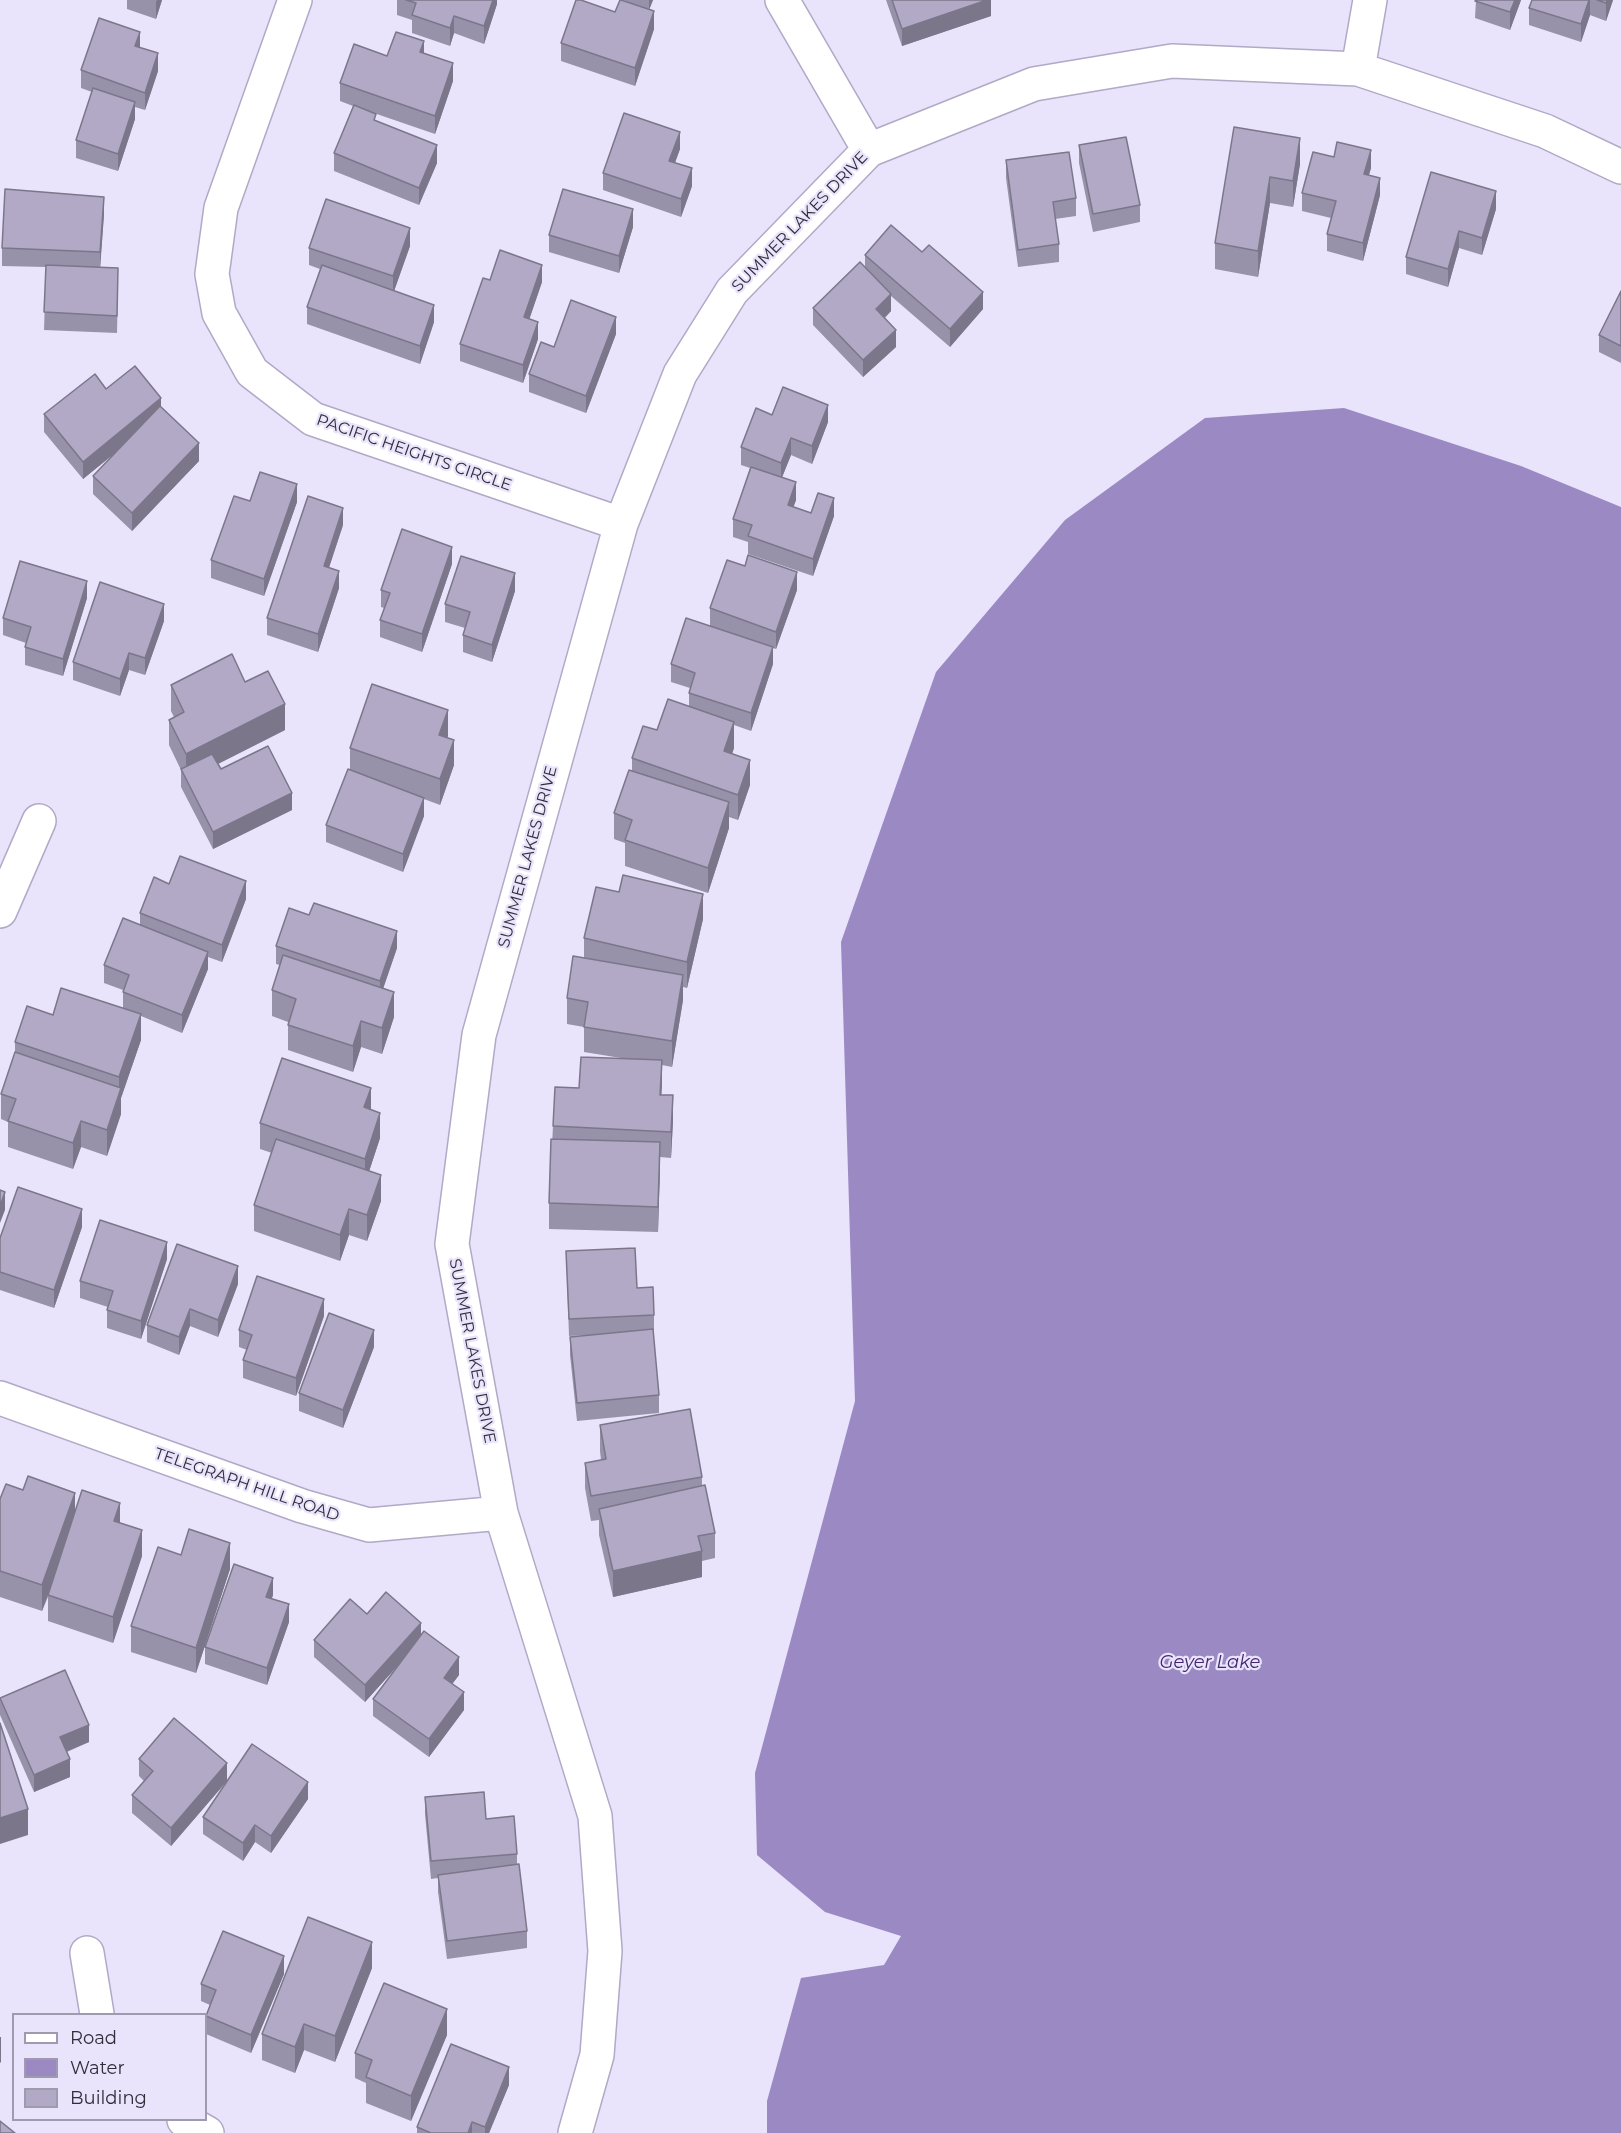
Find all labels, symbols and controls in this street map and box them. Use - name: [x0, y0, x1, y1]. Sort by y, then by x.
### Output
- street label: SUMMER LAKES DRIVE: [728, 148, 872, 296]
- street label: PACIFIC HEIGHTS CIRCLE: [314, 411, 514, 495]
- street label: SUMMER LAKES DRIVE: [494, 764, 562, 950]
- street label: SUMMER LAKES DRIVE: [445, 1257, 499, 1445]
- street label: TELEGRAPH HILL ROAD: [152, 1444, 342, 1526]
- water label: Geyer Lake: [1160, 1652, 1260, 1674]
- legend: [12, 2013, 207, 2121]
- text: Road: [70, 2027, 117, 2049]
- text: Water: [70, 2057, 125, 2079]
- text: Building: [70, 2087, 147, 2109]

